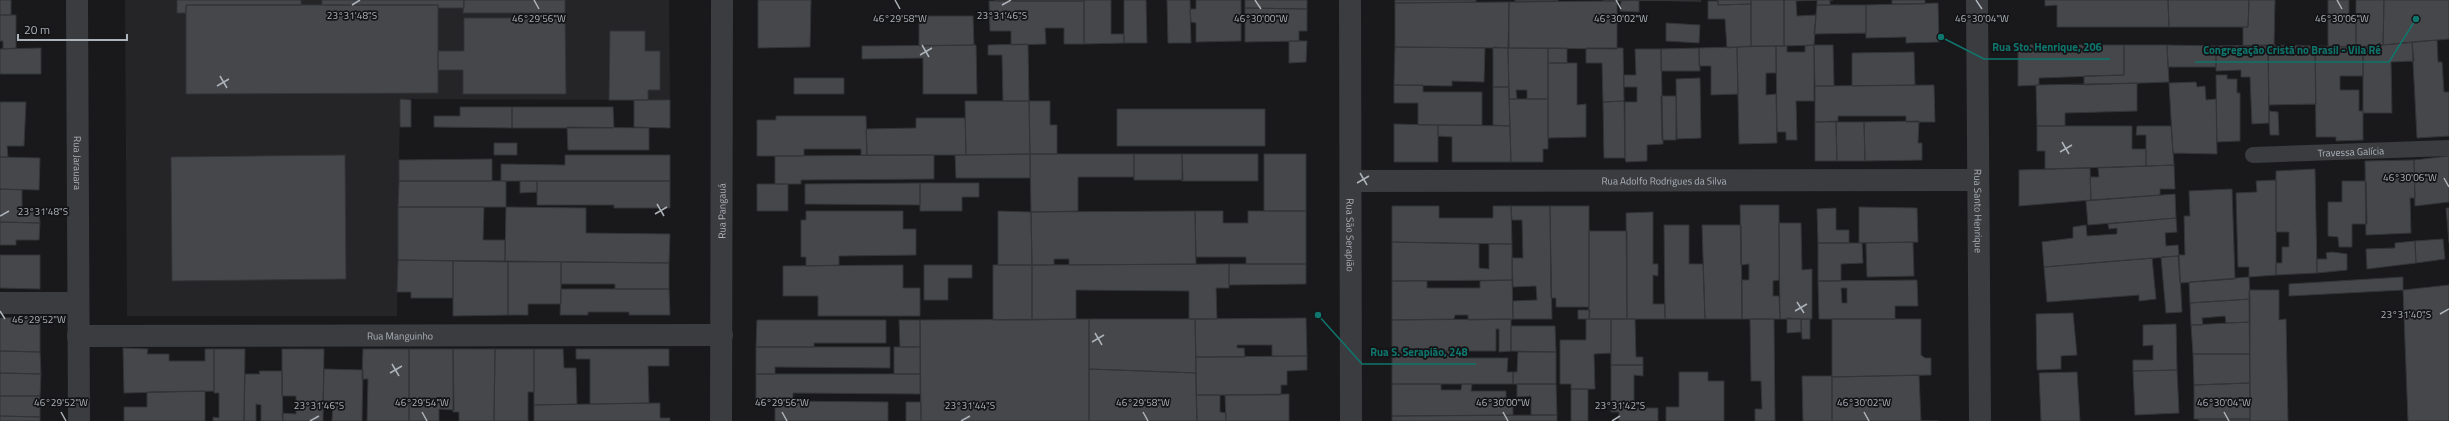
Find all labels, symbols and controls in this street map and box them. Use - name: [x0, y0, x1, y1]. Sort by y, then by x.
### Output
- text: 23°31'48"S: [327, 8, 377, 23]
- text: 23°31'46"S: [977, 8, 1027, 23]
- text: 46°29'56"W: [512, 11, 566, 26]
- text: 46°29'58"W: [873, 11, 927, 26]
- text: 46°30'00"W: [1234, 11, 1288, 26]
- text: 46°30'02"W: [1594, 11, 1648, 26]
- text: 46°30'04"W: [1955, 11, 2009, 26]
- text: 46°30'06"W: [2315, 11, 2369, 26]
- scale bar: [18, 16, 127, 42]
- text: 20 m: [24, 20, 50, 39]
- callout: Rua Sto. Henrique, 206: [1984, 36, 2110, 59]
- text: Rua Sto. Henrique, 206: [1992, 39, 2102, 55]
- callout: Congregação Cristã no Brasil - Vila Ré: [2195, 39, 2389, 62]
- text: Congregação Cristã no Brasil - Vila Ré: [2203, 42, 2381, 58]
- street label: Rua Jarauara: [70, 136, 85, 190]
- street label: Travessa Galícia: [2317, 143, 2384, 161]
- street label: Rua Santo Henrique: [1970, 169, 1986, 253]
- text: 46°30'06"W: [2383, 170, 2437, 185]
- street label: Rua Adolfo Rodrigues da Silva: [1601, 173, 1727, 189]
- street label: Rua Pangauá: [714, 183, 730, 239]
- street label: Rua São Serapião: [1342, 198, 1358, 272]
- text: 23°31'48"S: [18, 204, 68, 219]
- text: 23°31'40"S: [2381, 307, 2431, 322]
- text: 46°29'52"W: [12, 312, 66, 327]
- street label: Rua Manguinho: [367, 328, 433, 344]
- callout: Rua S. Serapião, 248: [1362, 341, 1476, 364]
- text: Rua S. Serapião, 248: [1370, 344, 1468, 360]
- text: 46°29'52"W: [34, 395, 88, 410]
- text: 46°29'54"W: [395, 395, 449, 410]
- text: 46°29'56"W: [755, 395, 809, 410]
- text: 46°29'58"W: [1116, 395, 1170, 410]
- text: 46°30'00"W: [1476, 395, 1530, 410]
- text: 46°30'02"W: [1837, 395, 1891, 410]
- text: 46°30'04"W: [2197, 395, 2251, 410]
- text: 23°31'46"S: [294, 398, 344, 413]
- text: 23°31'44"S: [945, 398, 995, 413]
- text: 23°31'42"S: [1595, 398, 1645, 413]

